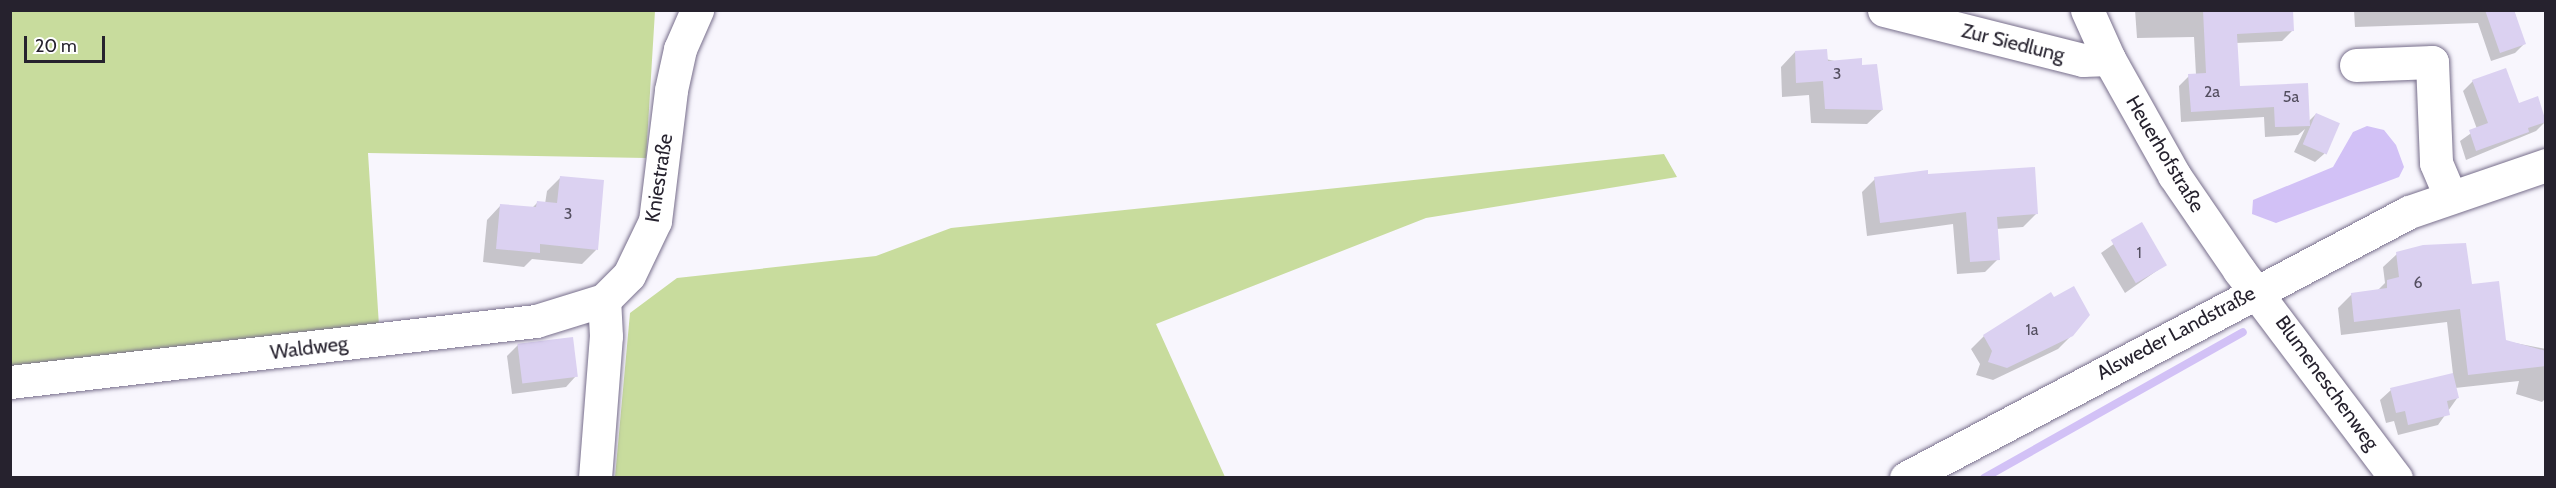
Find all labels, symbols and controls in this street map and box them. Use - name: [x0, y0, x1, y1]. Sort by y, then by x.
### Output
- street label: Zur Siedlung: [1959, 19, 2067, 67]
- scale bar: [27, 24, 108, 62]
- text: 20 m: [35, 35, 77, 57]
- house number: 3: [1833, 64, 1841, 84]
- house number: 2a: [2204, 82, 2220, 102]
- house number: 5a: [2283, 87, 2299, 107]
- street label: Heuerhofstraße: [2121, 91, 2209, 217]
- street label: Kniestraße: [640, 132, 678, 224]
- house number: 3: [564, 204, 572, 224]
- house number: 1: [2136, 243, 2142, 263]
- house number: 6: [2413, 273, 2423, 293]
- street label: Alsweder Landstraße: [2093, 281, 2259, 385]
- street label: Blumeneschenweg: [2270, 311, 2384, 455]
- house number: 1a: [2026, 320, 2038, 340]
- street label: Waldweg: [269, 331, 349, 365]

